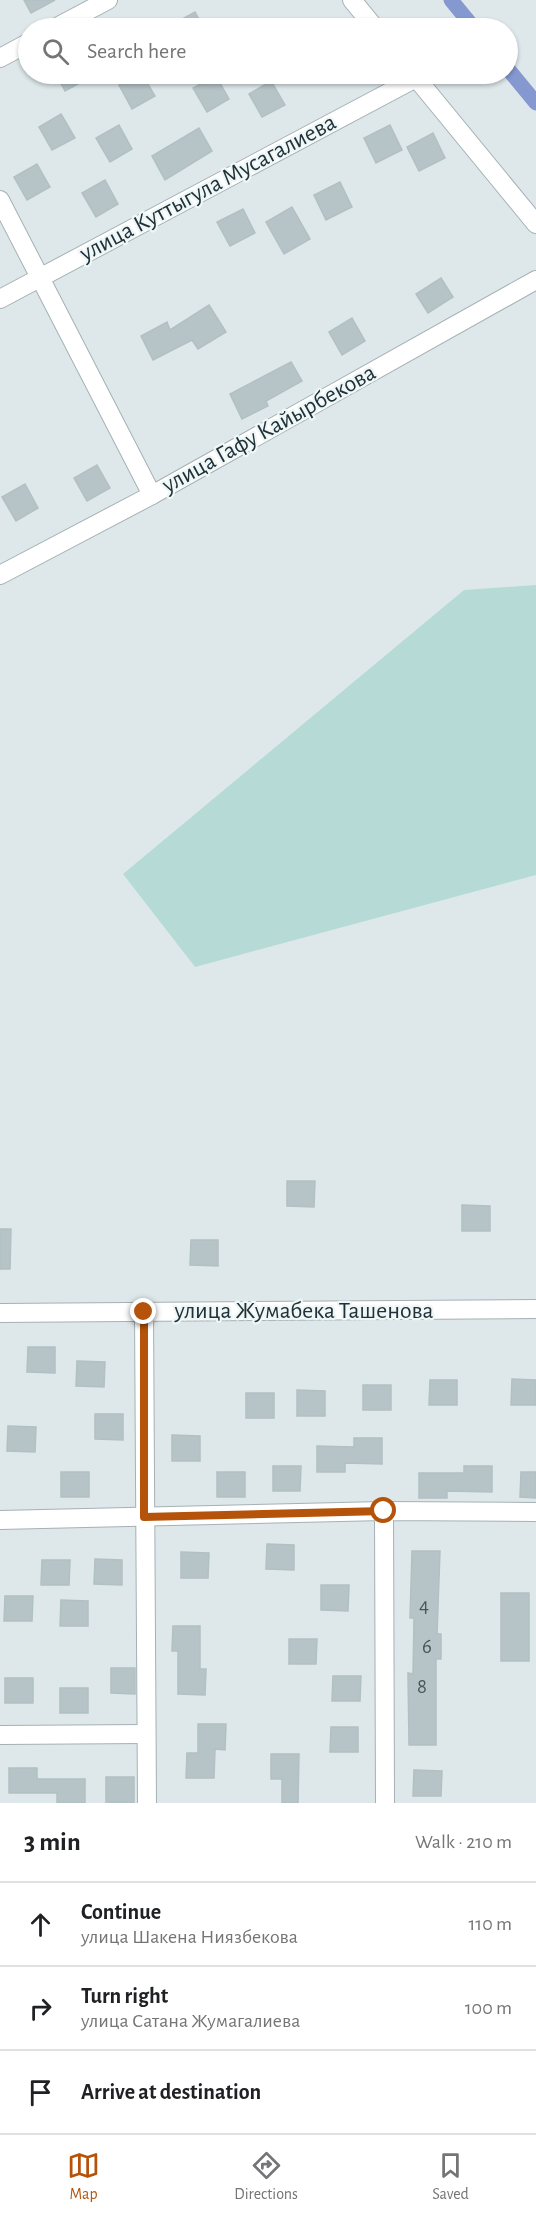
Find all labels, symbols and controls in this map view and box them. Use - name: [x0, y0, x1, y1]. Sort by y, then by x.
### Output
- search box: [18, 18, 518, 84]
- icon: search: [39, 35, 72, 68]
- text: Search here: [87, 40, 186, 62]
- street label: улица Куттыгула Мусагалиева: [75, 110, 340, 266]
- street label: улица Гафу Кайырбекова: [157, 360, 380, 498]
- route end: [130, 1298, 156, 1324]
- street label: улица Жумабека Ташенова: [173, 1299, 434, 1323]
- route start: [370, 1497, 396, 1523]
- house number: 4: [419, 1595, 429, 1616]
- house number: 6: [422, 1636, 432, 1657]
- house number: 8: [417, 1676, 427, 1697]
- text: 3 min: [24, 1829, 81, 1855]
- text: Walk · 210 m: [415, 1832, 512, 1852]
- text: Continue: [81, 1901, 161, 1923]
- icon: ahead: [24, 1908, 57, 1941]
- text: 110 m: [468, 1914, 512, 1934]
- text: улица Шакена Ниязбекова: [81, 1927, 298, 1947]
- text: Turn right: [81, 1985, 168, 2007]
- icon: right: [24, 1992, 57, 2025]
- text: 100 m: [465, 1998, 512, 2018]
- text: улица Сатана Жумагалиева: [81, 2011, 300, 2031]
- icon: arrive: [24, 2076, 57, 2109]
- text: Arrive at destination: [81, 2081, 261, 2103]
- tab: Map: [67, 2149, 100, 2204]
- tab: Directions: [234, 2149, 298, 2204]
- tab: Saved: [432, 2149, 469, 2204]

